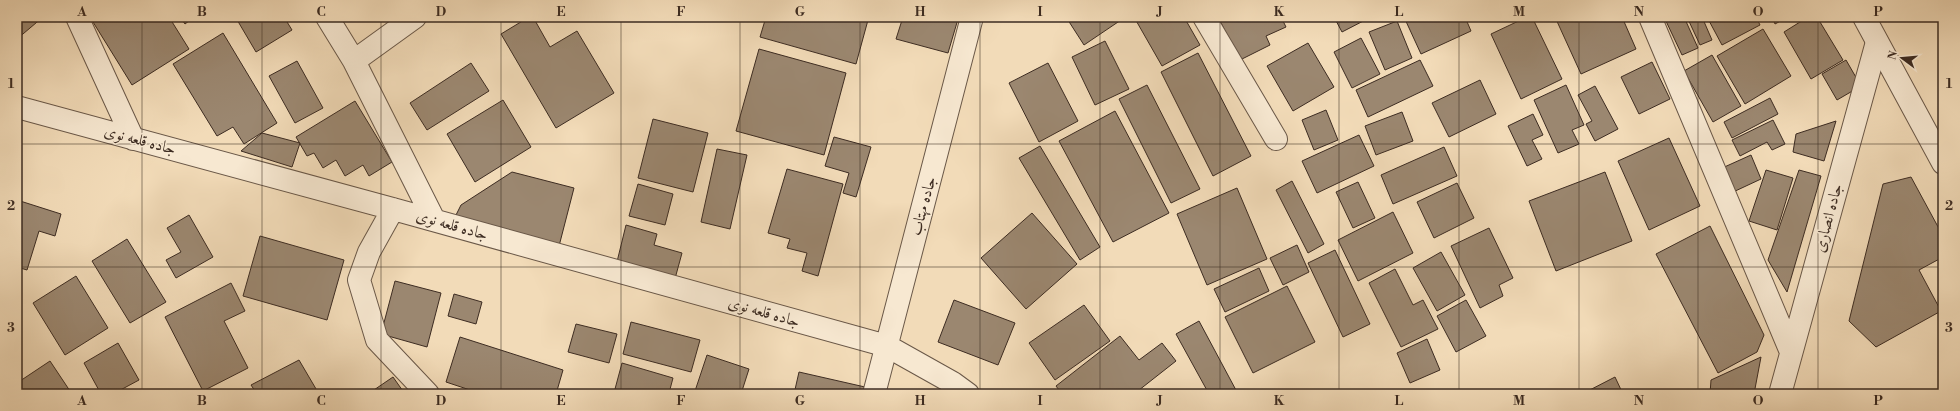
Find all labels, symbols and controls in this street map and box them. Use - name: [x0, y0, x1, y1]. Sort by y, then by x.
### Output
- text: A: [76, 4, 87, 20]
- text: B: [197, 4, 207, 20]
- text: C: [316, 4, 326, 20]
- text: D: [436, 4, 446, 20]
- text: E: [556, 4, 566, 20]
- text: F: [676, 4, 686, 20]
- text: G: [795, 4, 806, 20]
- text: H: [915, 4, 926, 20]
- text: I: [1037, 4, 1043, 20]
- text: J: [1155, 4, 1163, 20]
- text: K: [1274, 4, 1285, 20]
- text: L: [1395, 4, 1404, 20]
- text: M: [1513, 4, 1525, 20]
- text: N: [1634, 4, 1645, 20]
- text: O: [1753, 4, 1764, 20]
- text: P: [1873, 4, 1883, 20]
- north arrow: [1882, 38, 1922, 78]
- text: N: [1885, 49, 1901, 62]
- text: 1: [8, 76, 15, 92]
- text: 1: [1946, 76, 1953, 92]
- street label: جاده قلعه نوی: [102, 121, 178, 159]
- street label: جاده مهتاب: [906, 174, 940, 238]
- street label: جاده انصاری: [1809, 182, 1847, 254]
- text: 2: [7, 198, 15, 214]
- text: 2: [1945, 198, 1953, 214]
- street label: جاده قلعه نوی: [414, 205, 490, 245]
- street label: جاده قلعه نوی: [726, 292, 802, 332]
- text: 3: [7, 320, 15, 336]
- text: 3: [1945, 320, 1953, 336]
- text: A: [76, 393, 87, 409]
- text: B: [197, 393, 207, 409]
- text: C: [316, 393, 326, 409]
- text: D: [436, 393, 446, 409]
- text: E: [556, 393, 566, 409]
- text: F: [676, 393, 686, 409]
- text: G: [795, 393, 806, 409]
- text: H: [915, 393, 926, 409]
- text: I: [1037, 393, 1043, 409]
- text: J: [1155, 393, 1163, 409]
- text: K: [1274, 393, 1285, 409]
- text: L: [1395, 393, 1404, 409]
- text: M: [1513, 393, 1525, 409]
- text: N: [1634, 393, 1645, 409]
- text: O: [1753, 393, 1764, 409]
- text: P: [1873, 393, 1883, 409]

